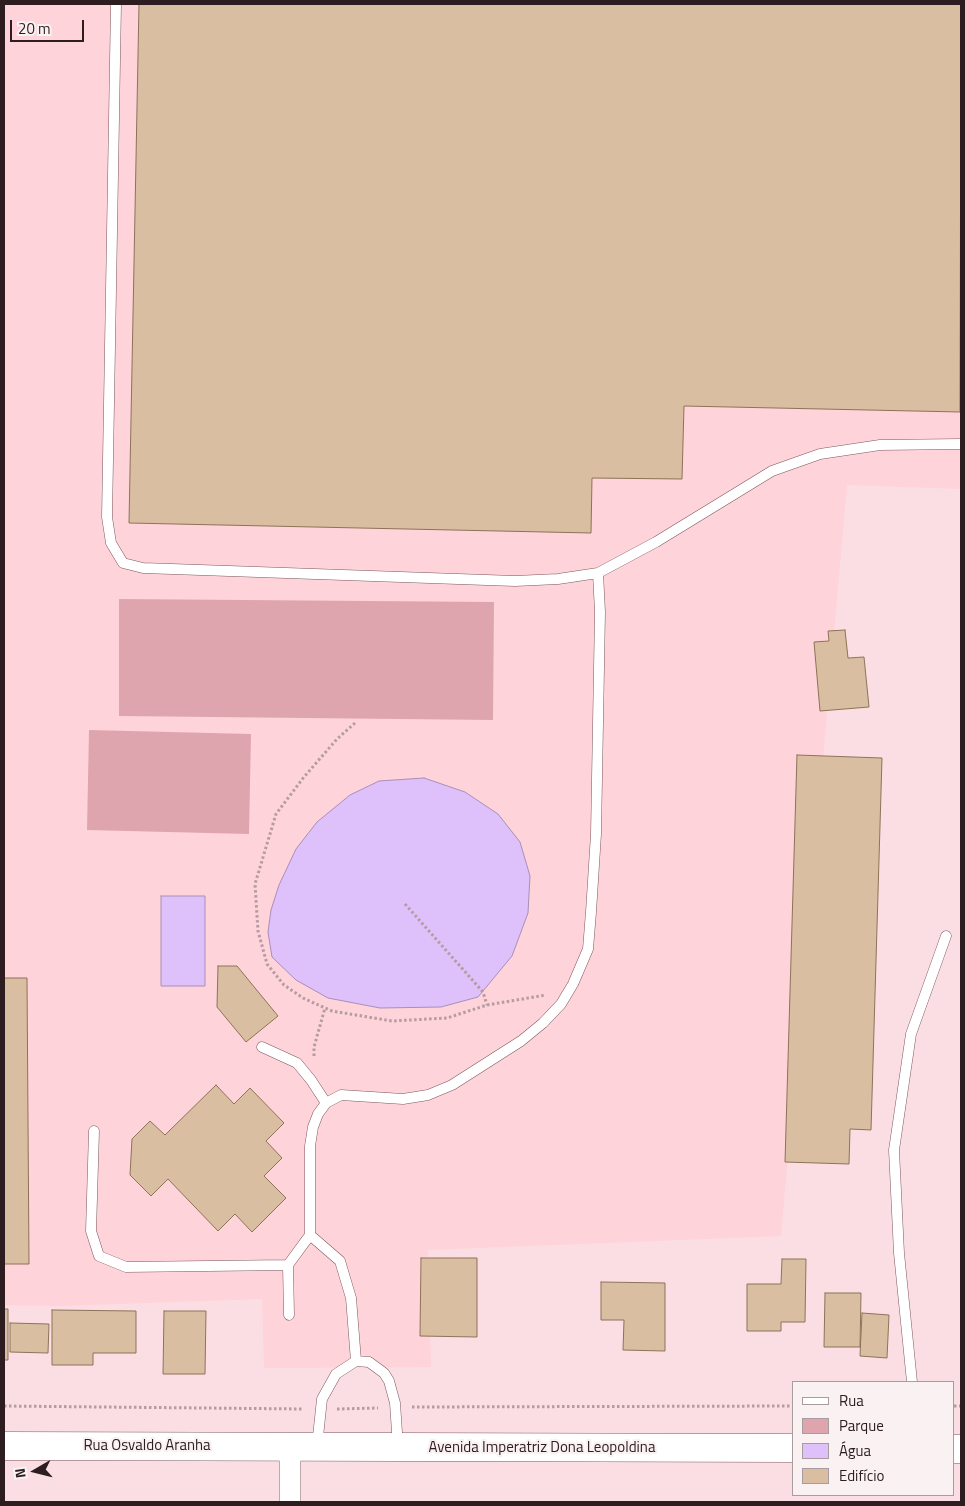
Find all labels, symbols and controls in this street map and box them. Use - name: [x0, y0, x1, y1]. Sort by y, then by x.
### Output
- scale bar: [12, 10, 86, 42]
- text: 20 m: [18, 17, 51, 40]
- legend: [792, 1381, 955, 1496]
- text: Rua: [839, 1389, 864, 1412]
- text: Parque: [839, 1414, 884, 1437]
- street label: Rua Osvaldo Aranha: [83, 1437, 211, 1455]
- street label: Avenida Imperatriz Dona Leopoldina: [429, 1439, 655, 1457]
- text: Água: [839, 1439, 871, 1462]
- north arrow: [10, 1446, 60, 1496]
- text: Edifício: [839, 1464, 884, 1487]
- text: N: [9, 1467, 31, 1479]

